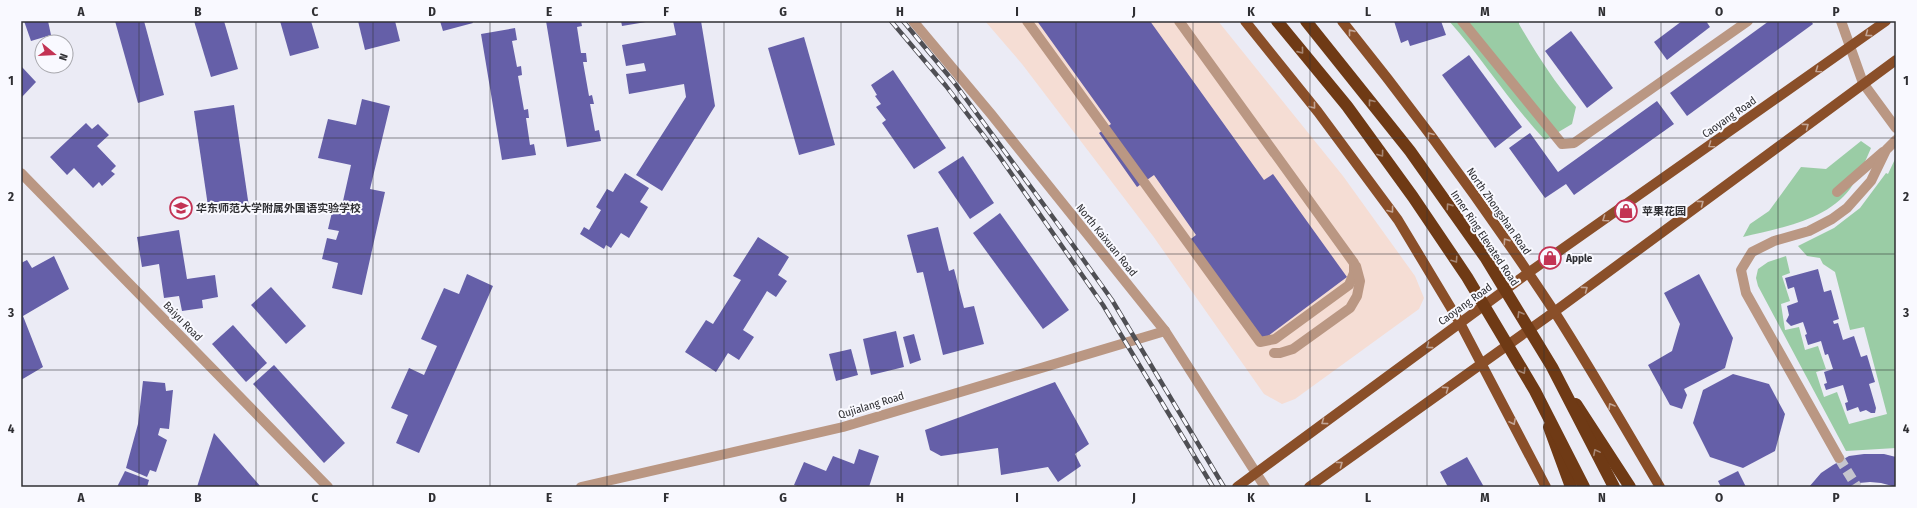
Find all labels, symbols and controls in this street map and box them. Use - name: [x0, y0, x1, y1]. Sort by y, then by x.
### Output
- text: A: [76, 4, 85, 19]
- text: B: [194, 4, 202, 19]
- text: C: [312, 4, 319, 19]
- text: D: [428, 4, 436, 19]
- text: E: [546, 4, 552, 19]
- text: F: [663, 4, 669, 19]
- text: G: [779, 4, 787, 19]
- text: H: [896, 4, 904, 19]
- text: I: [1015, 4, 1019, 19]
- text: J: [1131, 4, 1136, 19]
- text: K: [1247, 4, 1255, 19]
- text: L: [1365, 4, 1371, 19]
- text: M: [1480, 4, 1490, 19]
- text: N: [1598, 4, 1606, 19]
- text: O: [1715, 4, 1723, 19]
- text: P: [1832, 4, 1840, 19]
- one-way arrow: [1348, 30, 1355, 37]
- one-way arrow: [1865, 30, 1872, 37]
- north arrow: [34, 34, 74, 74]
- one-way arrow: [1297, 47, 1304, 54]
- text: N: [56, 52, 70, 62]
- one-way arrow: [1815, 65, 1822, 72]
- text: 1: [8, 73, 14, 88]
- text: 1: [1903, 73, 1909, 88]
- street label: Caoyang Road: [1700, 94, 1759, 141]
- one-way arrow: [1368, 99, 1375, 106]
- one-way arrow: [1309, 101, 1316, 109]
- one-way arrow: [1801, 124, 1808, 131]
- one-way arrow: [1428, 133, 1435, 140]
- one-way arrow: [1708, 140, 1715, 148]
- one-way arrow: [1376, 149, 1383, 156]
- street label: North Zhongshan Road: [1464, 165, 1533, 257]
- street label: Inner Ring Elevated Road: [1448, 188, 1521, 288]
- text: 2: [7, 189, 14, 204]
- text: 2: [1902, 189, 1909, 204]
- school or university icon: 华东师范大学附属外国语实验学校: [168, 195, 194, 221]
- shop icon: 苹果花园: [1613, 198, 1639, 224]
- one-way arrow: [1697, 201, 1704, 208]
- place label: 华东师范大学附属外国语实验学校: [196, 202, 361, 215]
- street label: North Kaixuan Road: [1073, 202, 1140, 279]
- one-way arrow: [1446, 203, 1453, 210]
- place label: 苹果花园: [1642, 205, 1686, 218]
- one-way arrow: [1386, 206, 1393, 213]
- one-way arrow: [1602, 214, 1609, 221]
- one-way arrow: [1503, 238, 1511, 245]
- shop icon: Apple: [1537, 245, 1563, 271]
- place label: Apple: [1565, 252, 1593, 265]
- one-way arrow: [1450, 256, 1457, 263]
- street label: Caoyang Road: [1436, 281, 1495, 328]
- one-way arrow: [1581, 287, 1588, 294]
- street label: Baiyu Road: [161, 299, 205, 344]
- text: 3: [7, 305, 14, 320]
- text: 3: [1902, 305, 1909, 320]
- one-way arrow: [1517, 311, 1524, 318]
- one-way arrow: [1426, 341, 1433, 348]
- one-way arrow: [1519, 367, 1526, 374]
- one-way arrow: [1442, 386, 1449, 394]
- street label: Qujialang Road: [837, 389, 906, 422]
- one-way arrow: [1608, 403, 1615, 410]
- one-way arrow: [1321, 417, 1328, 424]
- one-way arrow: [1508, 418, 1516, 425]
- text: 4: [8, 421, 15, 436]
- text: 4: [1903, 421, 1910, 436]
- one-way arrow: [1593, 449, 1601, 457]
- one-way arrow: [1336, 462, 1343, 469]
- text: A: [76, 490, 85, 505]
- text: B: [194, 490, 202, 505]
- text: C: [312, 490, 319, 505]
- text: D: [428, 490, 436, 505]
- text: E: [546, 490, 552, 505]
- text: F: [663, 490, 669, 505]
- text: G: [779, 490, 787, 505]
- text: H: [896, 490, 904, 505]
- text: I: [1015, 490, 1019, 505]
- text: J: [1131, 490, 1136, 505]
- text: K: [1247, 490, 1255, 505]
- text: L: [1365, 490, 1371, 505]
- text: M: [1480, 490, 1490, 505]
- text: N: [1598, 490, 1606, 505]
- text: O: [1715, 490, 1723, 505]
- text: P: [1832, 490, 1840, 505]

